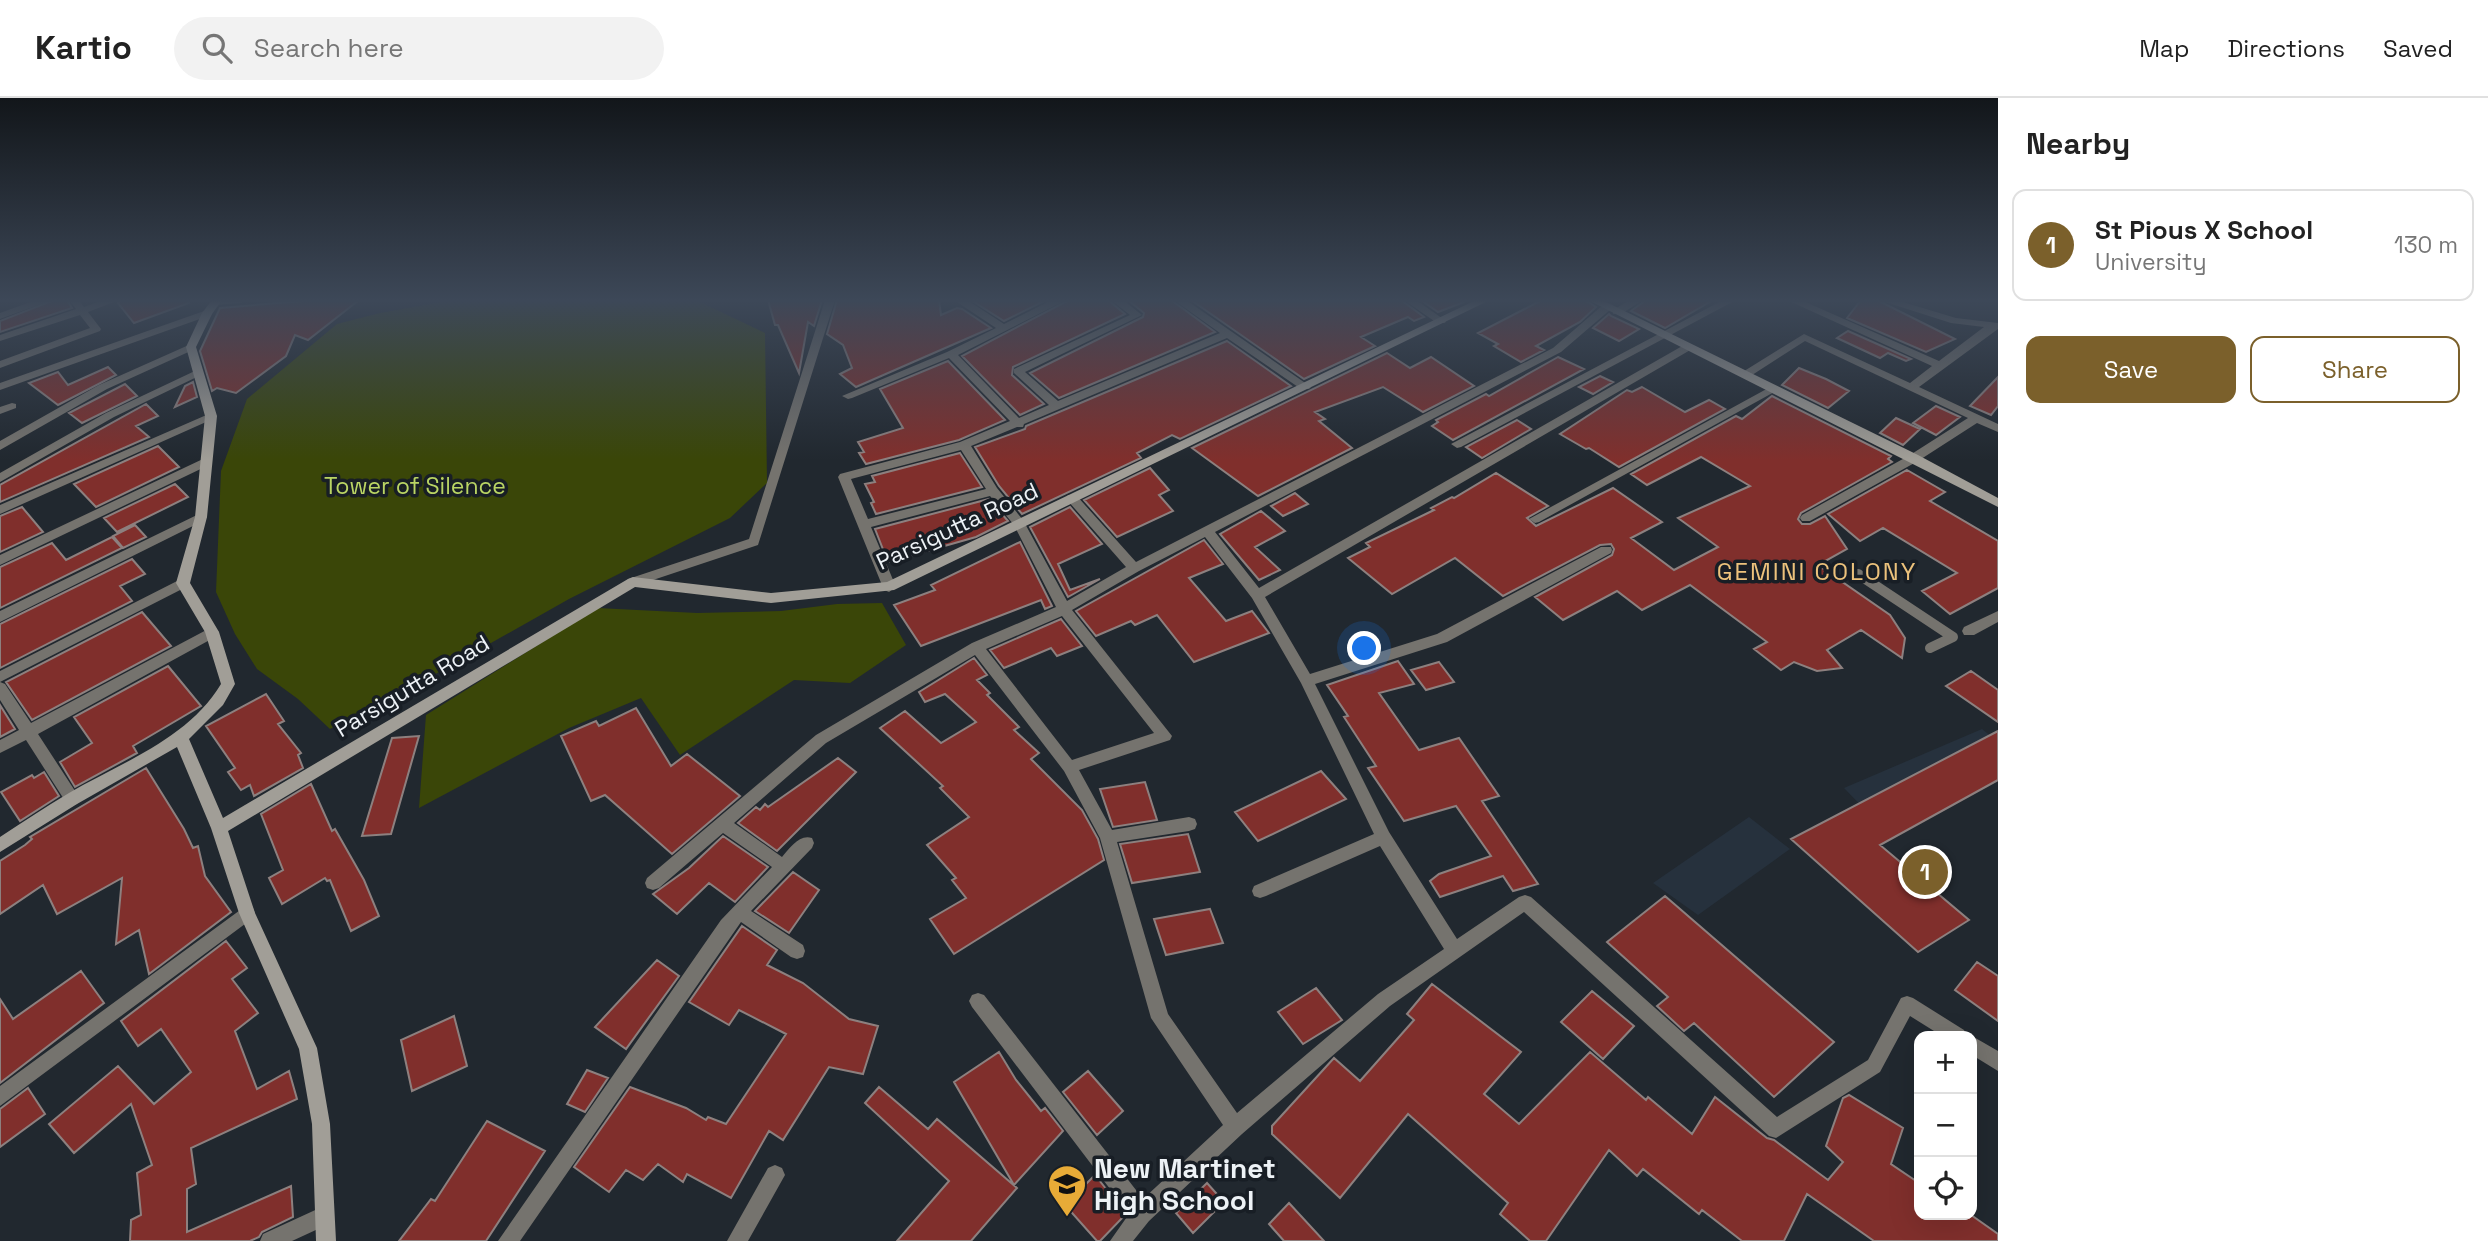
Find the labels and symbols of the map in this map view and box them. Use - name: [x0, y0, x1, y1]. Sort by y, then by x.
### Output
- park label: Tower of Silence: [324, 471, 506, 501]
- street label: Parsigutta Road: [871, 475, 1043, 577]
- district label: GEMINI COLONY: [1717, 556, 1917, 587]
- street label: Parsigutta Road: [329, 628, 495, 744]
- your location: [1347, 631, 1381, 665]
- pin: 1: [1902, 846, 1948, 898]
- place label: New Martinet High School: [1094, 1150, 1276, 1218]
- school or university icon: New Martinet High School: [1046, 1163, 1088, 1218]

